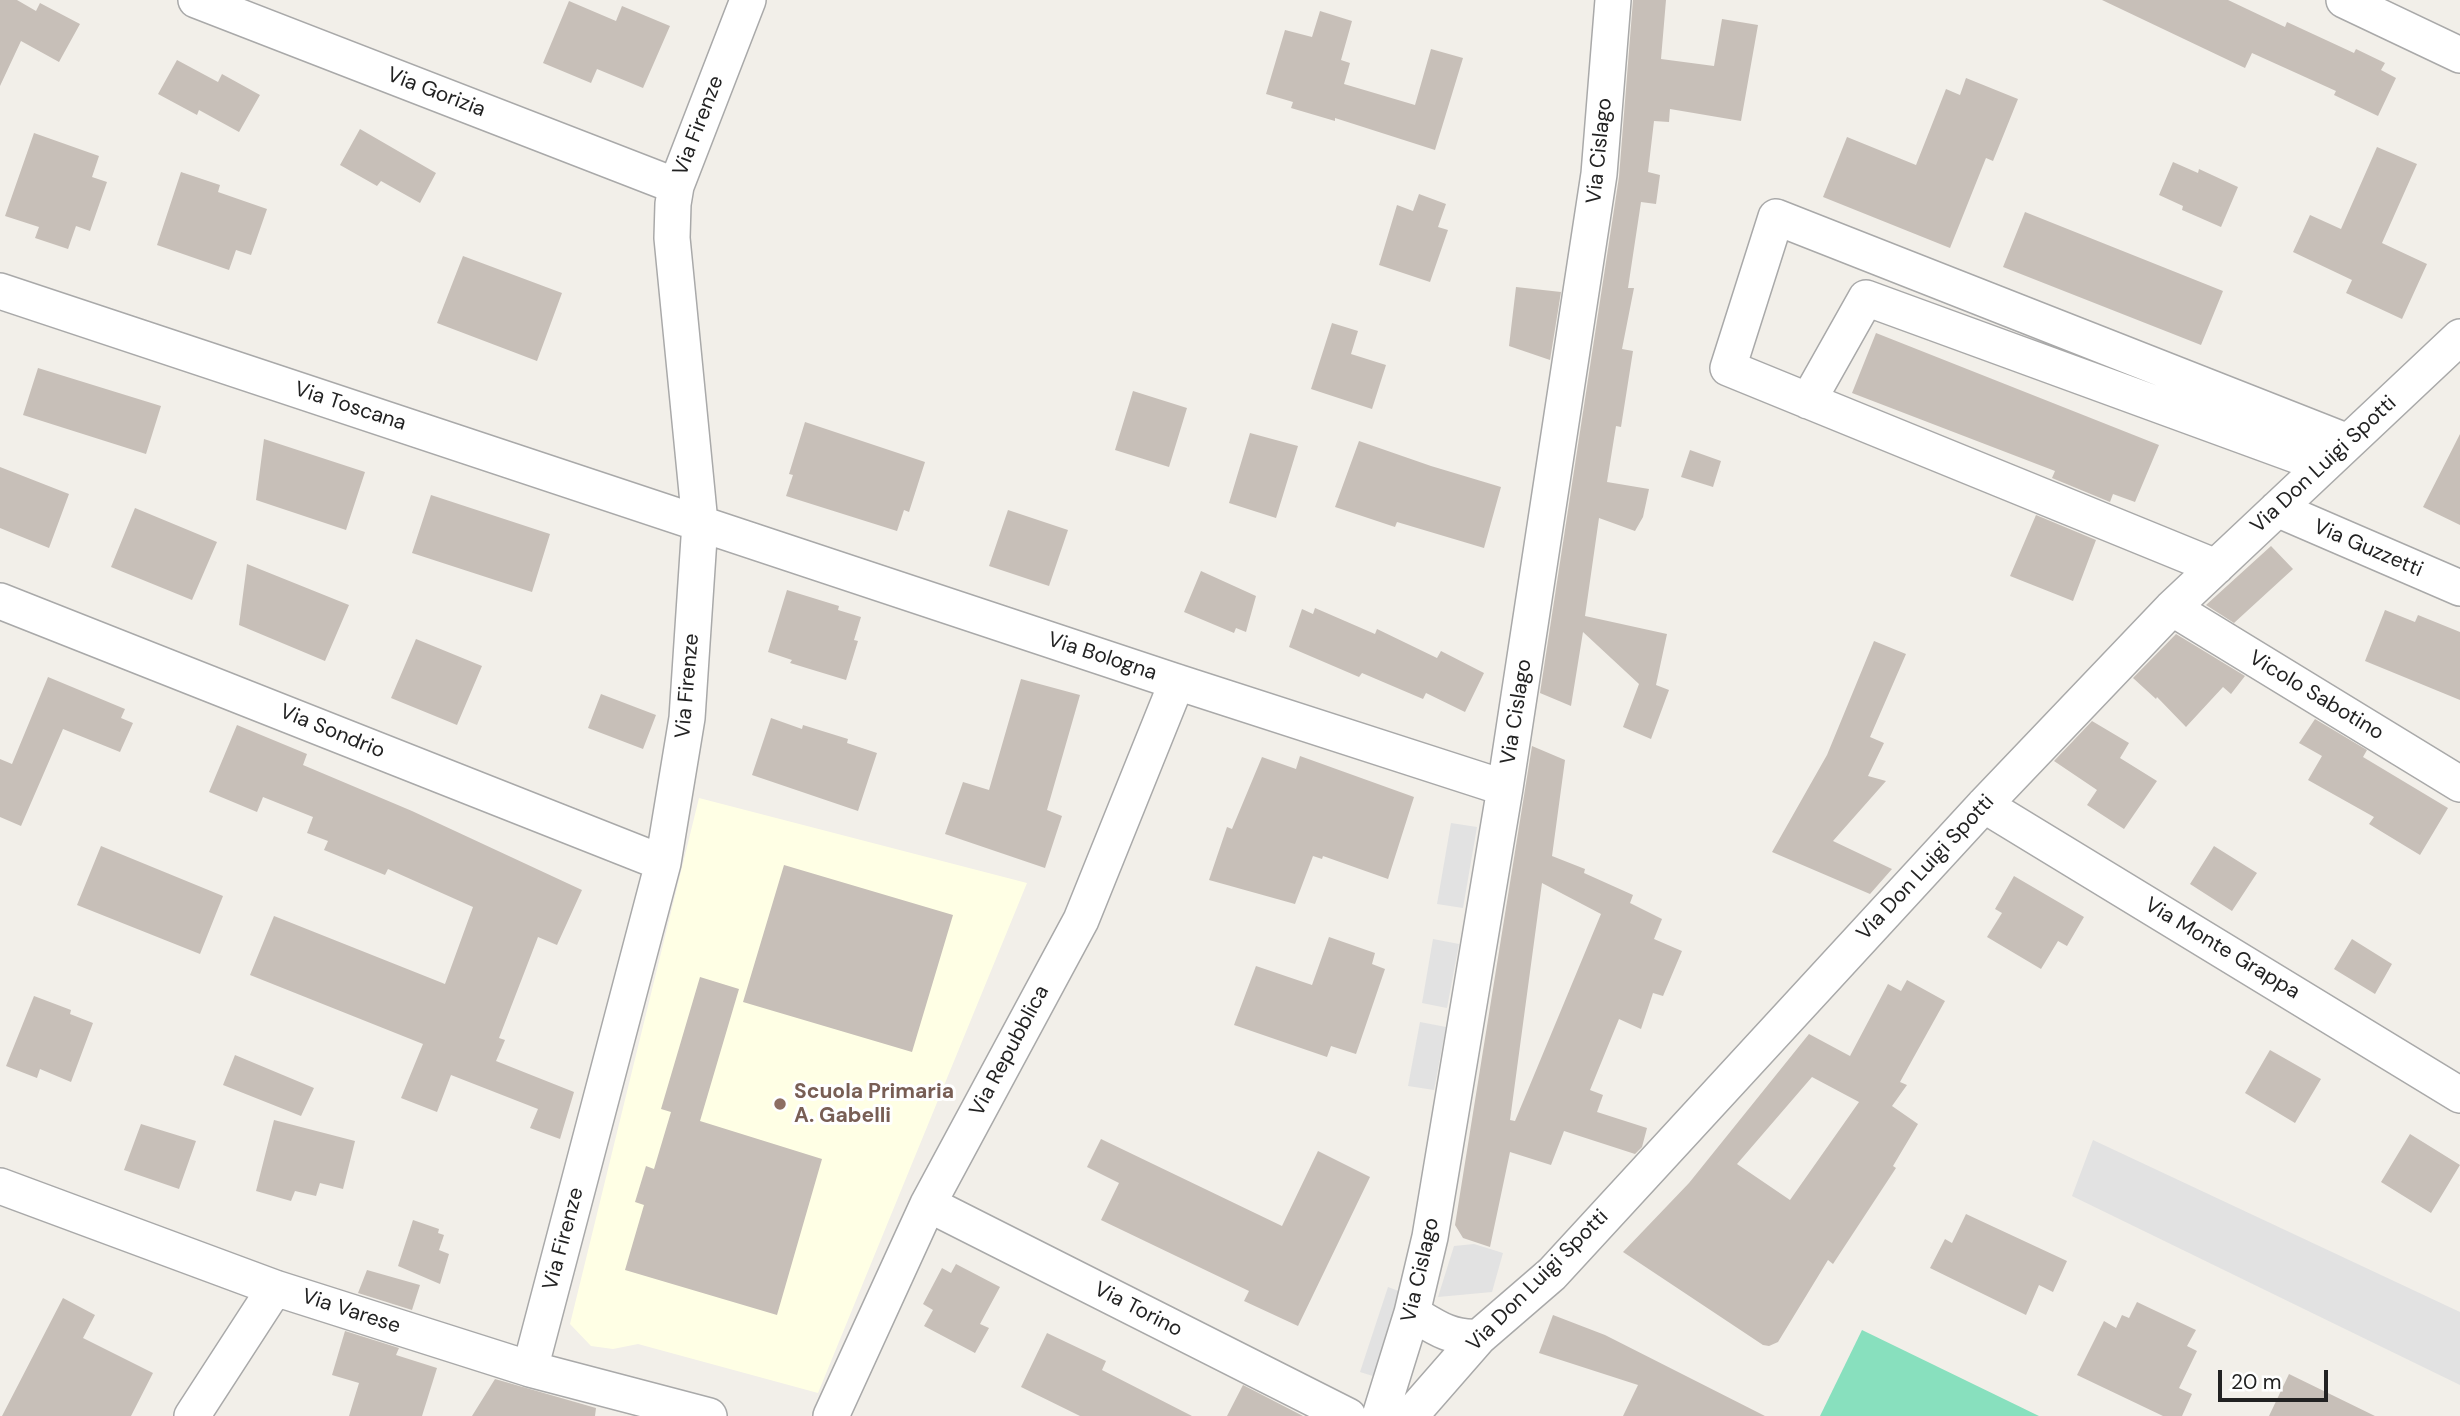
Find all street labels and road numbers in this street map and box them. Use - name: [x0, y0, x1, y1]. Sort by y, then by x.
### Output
- street label: Via Gorizia: [383, 63, 489, 123]
- street label: Via Firenze: [668, 72, 730, 180]
- street label: Via Cislago: [1582, 97, 1618, 205]
- street label: Via Toscana: [291, 377, 409, 437]
- street label: Via Don Luigi Spotti: [2246, 391, 2402, 539]
- street label: Via Guzzetti: [2310, 515, 2426, 583]
- street label: Via Bologna: [1044, 628, 1160, 686]
- street label: Via Firenze: [671, 632, 705, 740]
- street label: Vicolo Sabotino: [2244, 646, 2388, 746]
- street label: Via Cislago: [1496, 657, 1538, 767]
- street label: Via Sondrio: [276, 699, 388, 765]
- street label: Via Don Luigi Spotti: [1852, 790, 2000, 946]
- street label: Via Monte Grappa: [2140, 893, 2304, 1005]
- street label: Via Repubblica: [965, 981, 1055, 1121]
- street label: Via Firenze: [538, 1185, 590, 1293]
- street label: Via Don Luigi Spotti: [1462, 1205, 1614, 1357]
- street label: Via Cislago: [1397, 1215, 1445, 1325]
- street label: Via Torino: [1090, 1277, 1186, 1343]
- street label: Via Varese: [299, 1284, 403, 1340]

